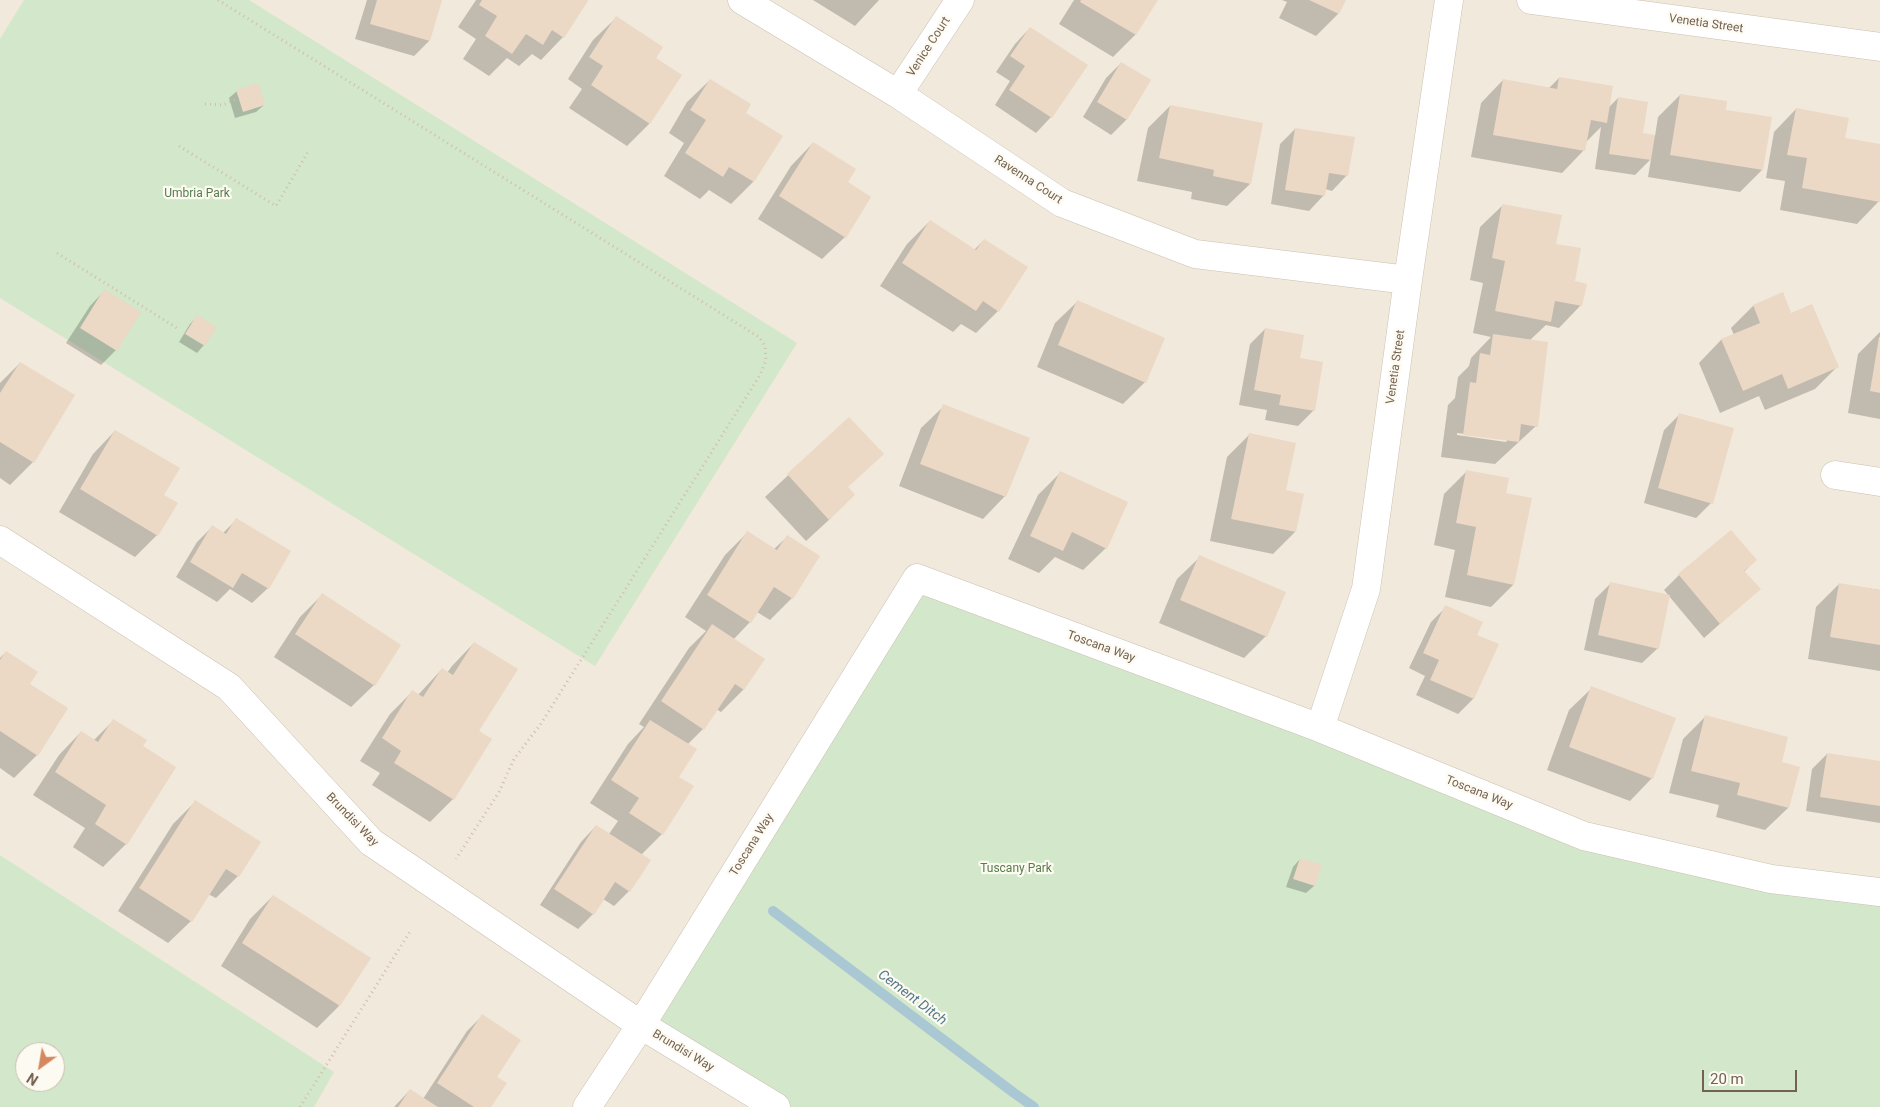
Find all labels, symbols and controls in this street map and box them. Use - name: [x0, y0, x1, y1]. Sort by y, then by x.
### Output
- street label: Venetia Street: [1668, 12, 1744, 36]
- street label: Venice Court: [904, 14, 954, 80]
- street label: Ravenna Court: [991, 153, 1065, 207]
- park label: Umbria Park: [164, 187, 230, 201]
- street label: Venetia Street: [1384, 329, 1408, 405]
- street label: Toscana Way: [1065, 628, 1137, 666]
- street label: Toscana Way: [1443, 773, 1515, 813]
- street label: Brundisi Way: [323, 790, 381, 850]
- street label: Toscana Way: [727, 811, 777, 879]
- park label: Tuscany Park: [980, 862, 1052, 876]
- water label: Cement Ditch: [874, 967, 950, 1029]
- street label: Brundisi Way: [650, 1027, 716, 1075]
- north arrow: [15, 1042, 65, 1092]
- scale bar: [1705, 1060, 1800, 1092]
- text: N: [24, 1069, 41, 1088]
- text: 20 m: [1710, 1070, 1744, 1088]

